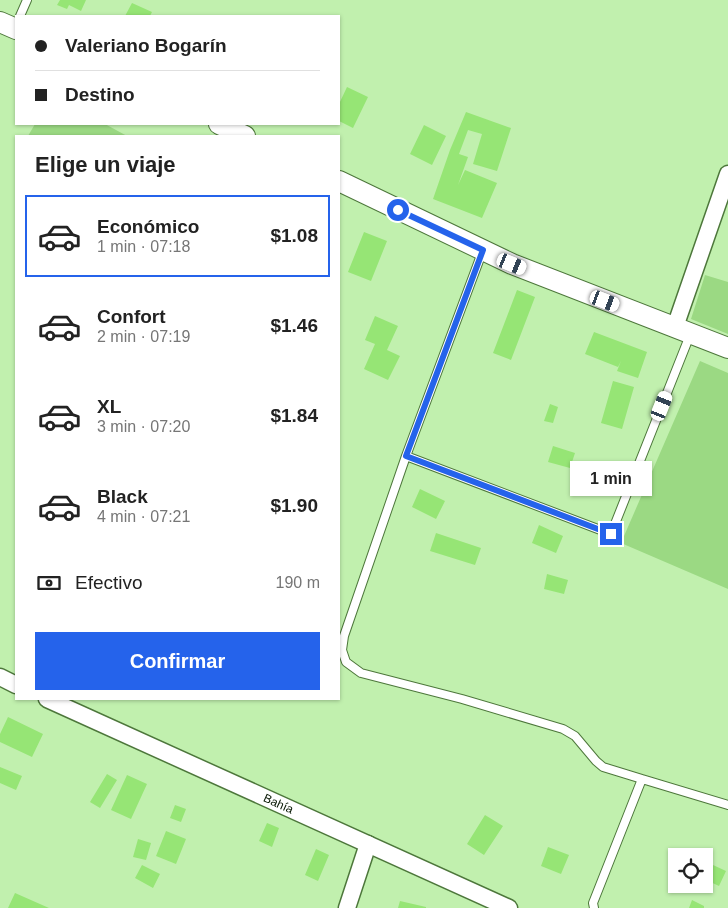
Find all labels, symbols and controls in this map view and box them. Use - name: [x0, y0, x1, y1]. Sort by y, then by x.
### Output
- text: Valeriano Bogarín: [65, 35, 227, 56]
- text: Destino: [65, 84, 135, 105]
- text: Elige un viaje: [35, 152, 176, 177]
- route start: [387, 199, 409, 221]
- icon: car: [37, 214, 82, 259]
- text: Económico: [97, 216, 199, 237]
- text: $1.08: [270, 225, 318, 246]
- text: 1 min · 07:18: [97, 238, 190, 255]
- car: [495, 251, 528, 277]
- car: [588, 289, 621, 313]
- icon: car: [37, 304, 82, 349]
- text: Confort: [97, 306, 166, 327]
- text: $1.46: [270, 315, 318, 336]
- text: 2 min · 07:19: [97, 328, 190, 345]
- car: [649, 389, 674, 423]
- icon: car: [37, 394, 82, 439]
- text: XL: [97, 396, 121, 417]
- text: $1.84: [270, 405, 318, 426]
- text: 3 min · 07:20: [97, 418, 190, 435]
- callout: 1 min: [570, 462, 652, 496]
- text: 1 min: [590, 470, 632, 487]
- icon: car: [37, 484, 82, 529]
- text: Black: [97, 486, 148, 507]
- text: $1.90: [270, 495, 318, 516]
- text: 4 min · 07:21: [97, 508, 190, 525]
- route end: [600, 523, 622, 545]
- icon: cash: [35, 569, 63, 597]
- text: Efectivo: [75, 572, 143, 593]
- text: 190 m: [276, 574, 320, 591]
- button: Confirmar: [35, 632, 320, 690]
- street label: Bahía: [261, 791, 296, 817]
- map controls: [668, 848, 713, 893]
- button: locate: [668, 848, 713, 893]

